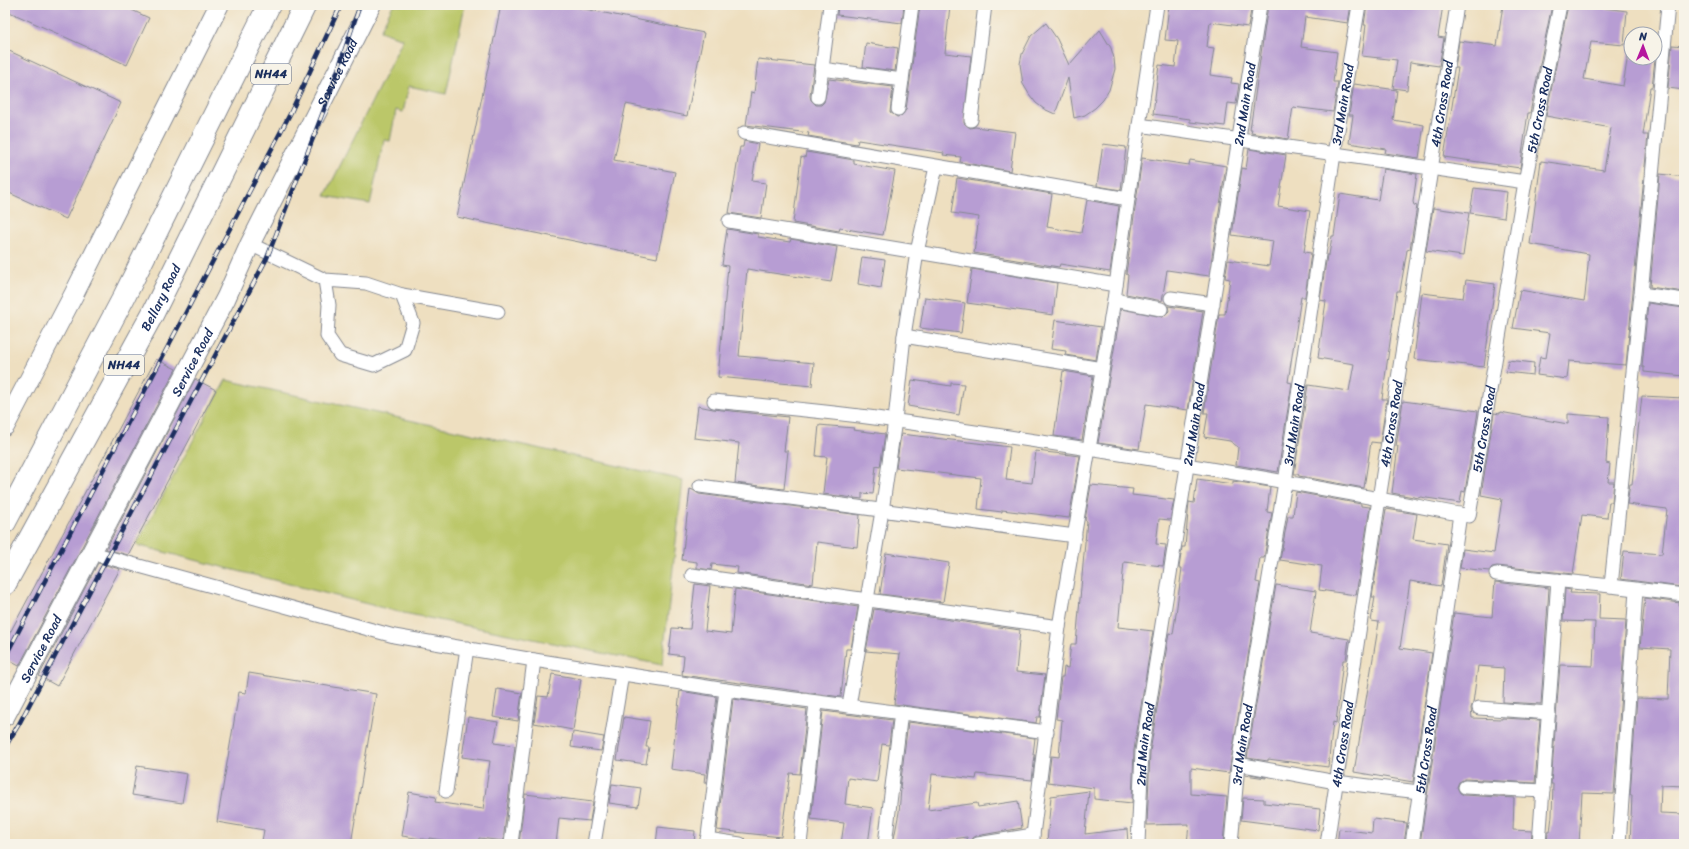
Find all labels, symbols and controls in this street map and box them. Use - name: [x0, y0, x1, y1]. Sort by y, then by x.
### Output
- north arrow: [1623, 26, 1663, 66]
- text: N: [1638, 27, 1648, 46]
- street label: Service Road: [310, 33, 364, 111]
- street label: 4th Cross Road: [1423, 58, 1460, 149]
- street label: 2nd Main Road: [1226, 60, 1262, 147]
- street label: 3rd Main Road: [1324, 61, 1361, 147]
- road number: NH44: [251, 64, 291, 84]
- street label: 5th Cross Road: [1519, 64, 1559, 155]
- street label: Bellary Road: [134, 259, 187, 335]
- street label: Service Road: [165, 323, 220, 400]
- road number: NH44: [104, 355, 144, 375]
- street label: 4th Cross Road: [1373, 378, 1409, 469]
- street label: 2nd Main Road: [1176, 380, 1212, 467]
- street label: 3rd Main Road: [1276, 382, 1311, 467]
- street label: 5th Cross Road: [1465, 383, 1502, 474]
- street label: Service Road: [13, 610, 68, 687]
- street label: 4th Cross Road: [1324, 698, 1360, 789]
- street label: 2nd Main Road: [1129, 700, 1161, 786]
- street label: 3rd Main Road: [1225, 701, 1259, 786]
- street label: 5th Cross Road: [1408, 704, 1443, 795]

